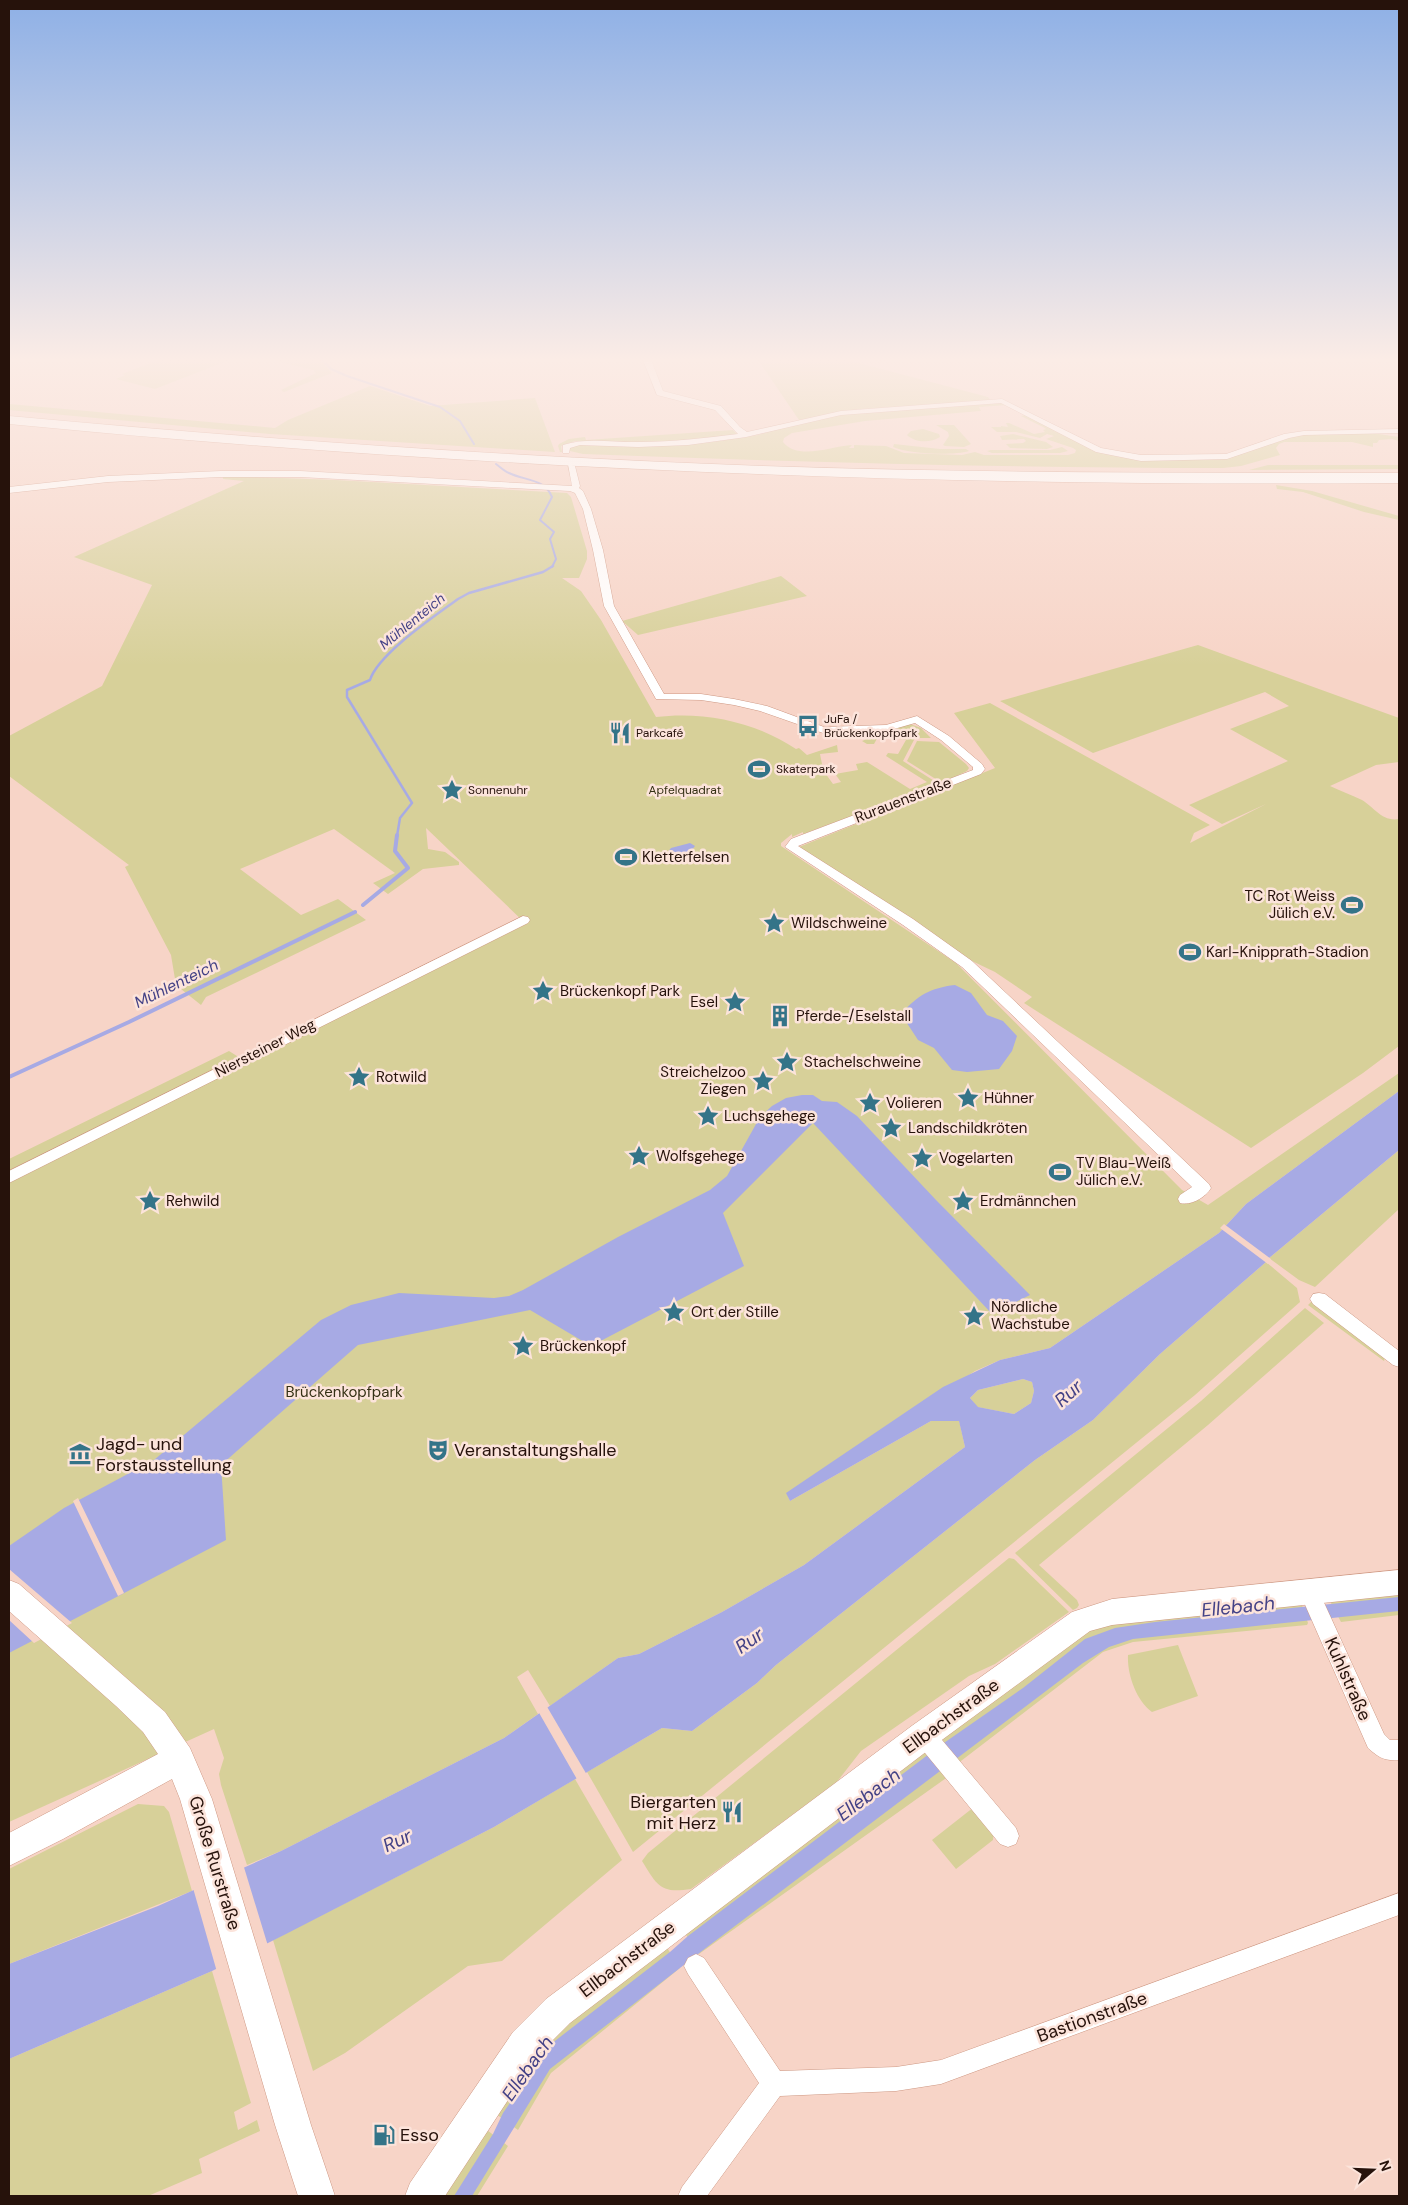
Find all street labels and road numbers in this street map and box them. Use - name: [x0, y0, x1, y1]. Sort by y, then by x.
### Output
- street label: Rurauenstraße: [852, 772, 954, 828]
- street label: Niersteiner Weg: [211, 1014, 319, 1082]
- street label: Kuhlstraße: [1319, 1634, 1377, 1724]
- street label: Ellbachstraße: [898, 1673, 1004, 1759]
- street label: Große Rurstraße: [183, 1793, 247, 1933]
- street label: Ellbachstraße: [574, 1915, 680, 2003]
- street label: Bastionstraße: [1034, 1986, 1150, 2048]

